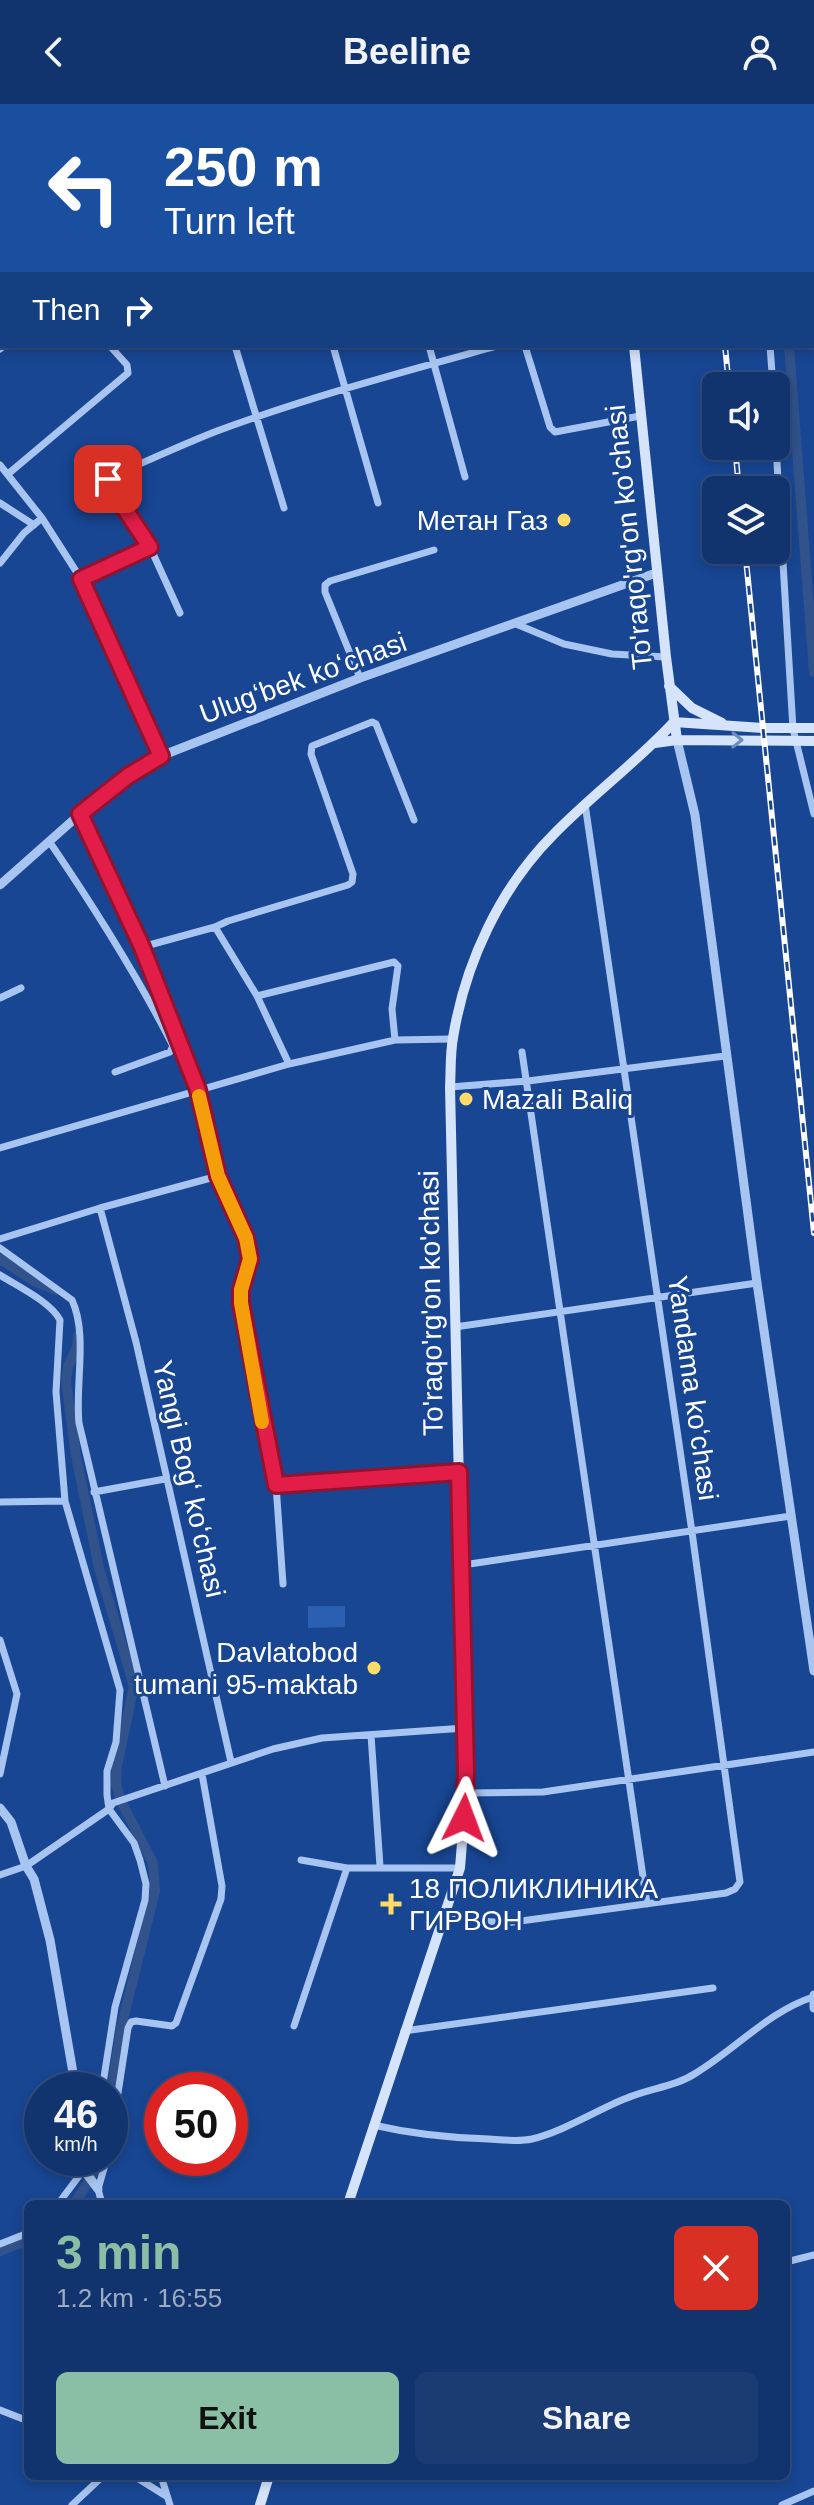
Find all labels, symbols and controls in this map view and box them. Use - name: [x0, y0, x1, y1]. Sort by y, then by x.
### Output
- icon: back: [32, 30, 76, 74]
- icon: person: [738, 30, 782, 74]
- text: Beeline: [343, 31, 471, 72]
- text: 250 m: [164, 135, 323, 198]
- icon: left: [32, 136, 136, 240]
- text: Turn left: [164, 201, 295, 242]
- icon: right: [116, 288, 160, 332]
- text: Then: [32, 293, 100, 326]
- map controls: [702, 372, 790, 564]
- button: sound: [702, 372, 790, 460]
- street label: To'raqo'rg'on ko'chasi: [600, 403, 658, 671]
- pin: [74, 445, 142, 513]
- icon: arrive: [86, 457, 130, 501]
- button: layers: [702, 476, 790, 564]
- place label: Метан Газ: [417, 505, 548, 536]
- marker: Метан Газ: [555, 511, 573, 529]
- street label: Ulugʻbek koʻchasi: [195, 626, 411, 730]
- one-way arrow: [731, 731, 744, 749]
- place label: Mazali Baliq: [482, 1084, 633, 1115]
- marker: Mazali Baliq: [457, 1090, 475, 1108]
- street label: To'raqo'rg'on ko'chasi: [413, 1170, 449, 1436]
- street label: Yandama koʻchasi: [662, 1274, 724, 1502]
- street label: Yangi Bogʻ koʻchasi: [147, 1357, 231, 1601]
- place label: Davlatobod tumani 95-maktab: [134, 1637, 358, 1700]
- marker: Davlatobod tumani 95-maktab: [365, 1659, 383, 1677]
- position arrow: [422, 1776, 506, 1860]
- place label: 18 ПОЛИКЛИНИКА ГИРВОН: [409, 1873, 658, 1936]
- marker: 18 ПОЛИКЛИНИКА ГИРВОН: [380, 1893, 402, 1915]
- speed limit sign: 50: [144, 2072, 248, 2176]
- text: 46: [54, 2092, 98, 2136]
- text: km/h: [54, 2133, 98, 2155]
- text: 3 min: [56, 2226, 181, 2279]
- button: close: [674, 2226, 758, 2310]
- text: 1.2 km · 16:55: [56, 2283, 222, 2313]
- button: Exit: [56, 2372, 399, 2464]
- button: Share: [415, 2372, 758, 2464]

